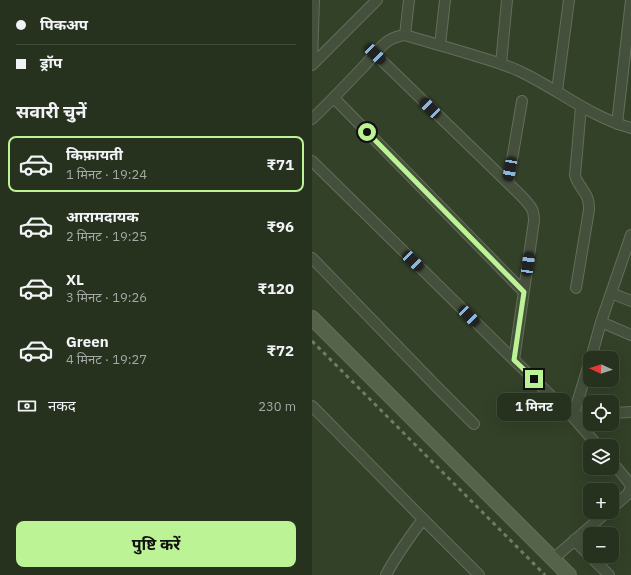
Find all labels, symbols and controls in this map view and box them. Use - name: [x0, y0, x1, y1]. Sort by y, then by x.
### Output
- text: पिकअप: [40, 15, 88, 34]
- car: [362, 41, 388, 67]
- text: ड्रॉप: [40, 53, 62, 72]
- car: [417, 95, 443, 121]
- text: सवारी चुनें: [16, 100, 86, 123]
- route start: [358, 123, 376, 141]
- text: किफ़ायती: [66, 145, 123, 164]
- icon: car: [18, 146, 54, 182]
- text: ₹71: [267, 155, 294, 174]
- car: [502, 156, 518, 182]
- text: 1 मिनट · 19:24: [66, 166, 147, 183]
- text: आरामदायक: [66, 207, 139, 226]
- icon: car: [18, 208, 54, 244]
- text: ₹96: [267, 217, 294, 236]
- text: 2 मिनट · 19:25: [66, 228, 147, 245]
- car: [400, 248, 426, 274]
- car: [520, 251, 536, 277]
- icon: car: [18, 270, 54, 306]
- text: XL: [66, 270, 84, 289]
- text: ₹120: [258, 279, 294, 298]
- text: 3 मिनट · 19:26: [66, 289, 147, 306]
- car: [456, 303, 482, 329]
- icon: car: [18, 332, 54, 368]
- text: Green: [66, 332, 109, 351]
- text: ₹72: [267, 341, 294, 360]
- text: 4 मिनट · 19:27: [66, 351, 147, 368]
- north arrow: [583, 351, 619, 387]
- map controls: [583, 351, 619, 563]
- route end: [525, 370, 543, 388]
- callout: 1 मिनट: [497, 393, 571, 421]
- icon: cash: [16, 395, 38, 417]
- button: locate: [583, 395, 619, 431]
- text: नकद: [48, 396, 76, 415]
- text: 230 m: [258, 398, 296, 415]
- text: 1 मिनट: [515, 398, 553, 415]
- button: layers: [583, 439, 619, 475]
- button: +: [583, 483, 619, 519]
- button: पुष्टि करें: [16, 521, 296, 567]
- button: −: [583, 527, 619, 563]

